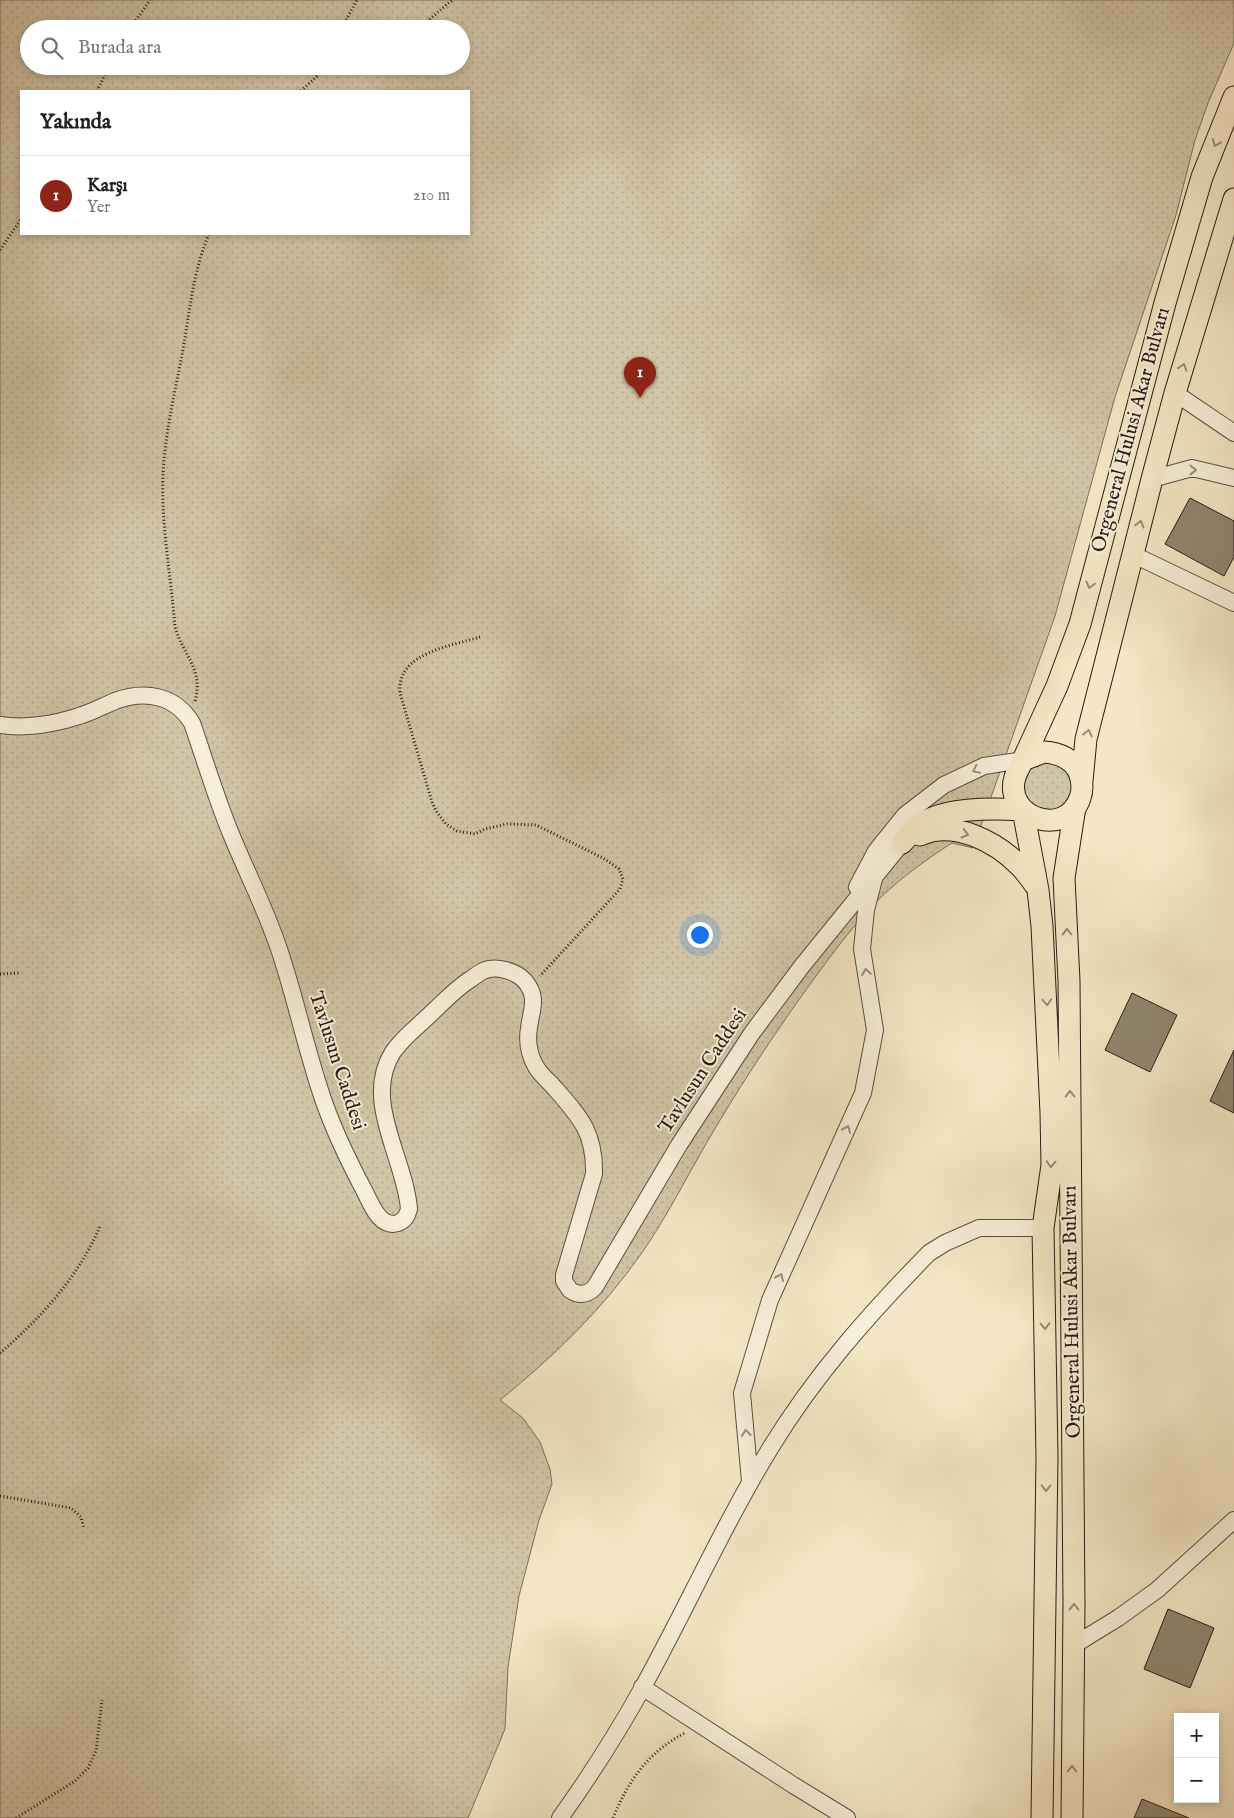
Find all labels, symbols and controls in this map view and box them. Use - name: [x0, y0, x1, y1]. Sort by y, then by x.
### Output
- search box: [20, 20, 470, 75]
- icon: search: [38, 34, 66, 62]
- text: Burada ara: [78, 36, 162, 60]
- text: Yakında: [40, 109, 111, 136]
- one-way arrow: [1212, 138, 1222, 147]
- text: Karşı: [87, 174, 128, 198]
- text: 1: [53, 186, 59, 206]
- text: 210 m: [413, 186, 450, 206]
- text: Yer: [87, 198, 110, 218]
- street label: Orgeneral Hulusi Akar Bulvarı: [1086, 305, 1176, 555]
- pin: 1: [624, 357, 656, 398]
- one-way arrow: [1178, 364, 1188, 372]
- one-way arrow: [1189, 465, 1197, 475]
- one-way arrow: [1134, 520, 1145, 528]
- one-way arrow: [1085, 580, 1096, 589]
- one-way arrow: [1082, 728, 1093, 737]
- one-way arrow: [972, 764, 981, 774]
- one-way arrow: [960, 828, 968, 838]
- your location: [687, 922, 713, 948]
- one-way arrow: [1061, 928, 1072, 936]
- one-way arrow: [861, 967, 872, 975]
- street label: Tavlusun Caddesi: [303, 989, 371, 1133]
- one-way arrow: [1041, 998, 1052, 1006]
- street label: Tavlusun Caddesi: [653, 1004, 753, 1138]
- one-way arrow: [1065, 1090, 1075, 1098]
- one-way arrow: [841, 1125, 851, 1134]
- one-way arrow: [1046, 1160, 1056, 1168]
- street label: Orgeneral Hulusi Akar Bulvarı: [1057, 1185, 1087, 1439]
- one-way arrow: [774, 1273, 784, 1282]
- one-way arrow: [1039, 1322, 1050, 1330]
- one-way arrow: [741, 1429, 752, 1437]
- one-way arrow: [1041, 1485, 1051, 1493]
- one-way arrow: [1069, 1603, 1079, 1610]
- map controls: [1174, 1713, 1219, 1803]
- button: +: [1174, 1713, 1219, 1758]
- button: −: [1174, 1758, 1219, 1803]
- one-way arrow: [1067, 1765, 1077, 1773]

